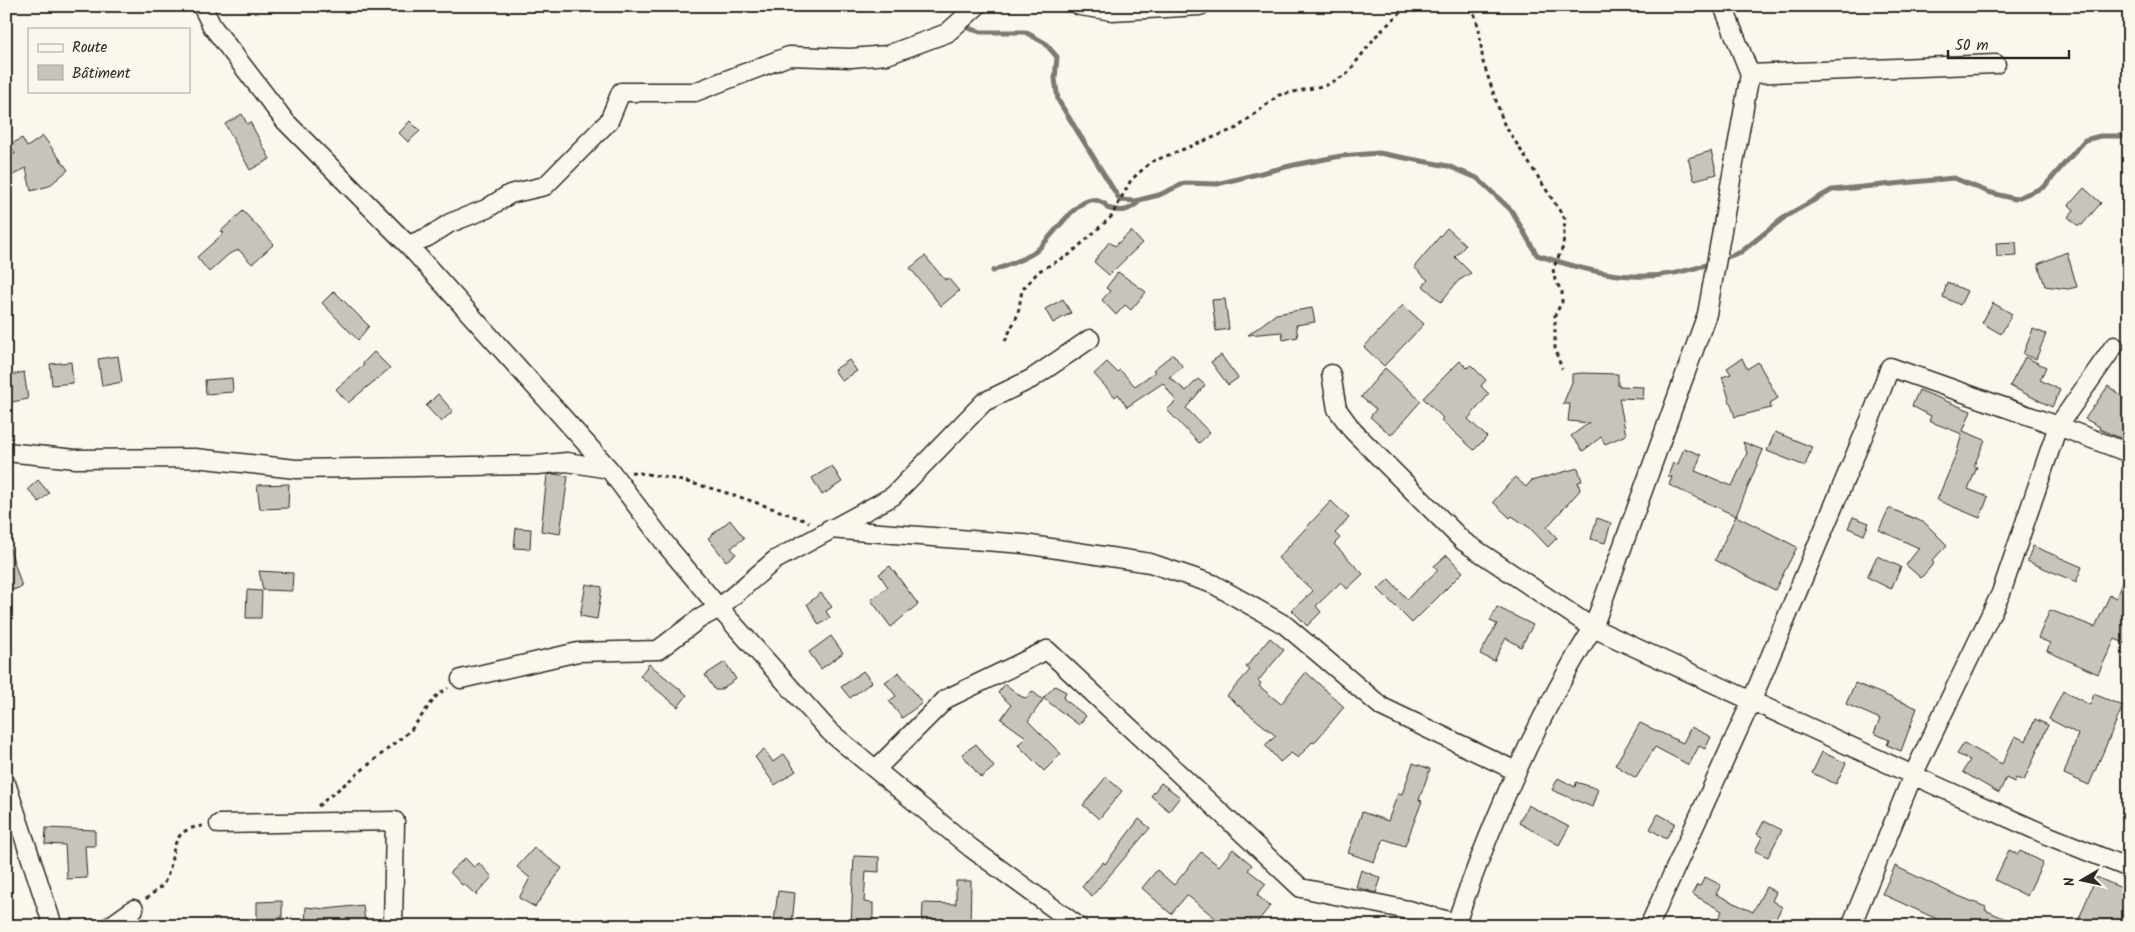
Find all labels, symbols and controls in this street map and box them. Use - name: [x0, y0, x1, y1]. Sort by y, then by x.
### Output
- legend: [28, 28, 190, 92]
- scale bar: [1948, 28, 2069, 60]
- text: 50 m: [1955, 34, 1989, 58]
- text: Route: [72, 36, 108, 60]
- text: Bâtiment: [72, 62, 131, 86]
- north arrow: [2058, 854, 2108, 904]
- text: N: [2059, 876, 2082, 888]

